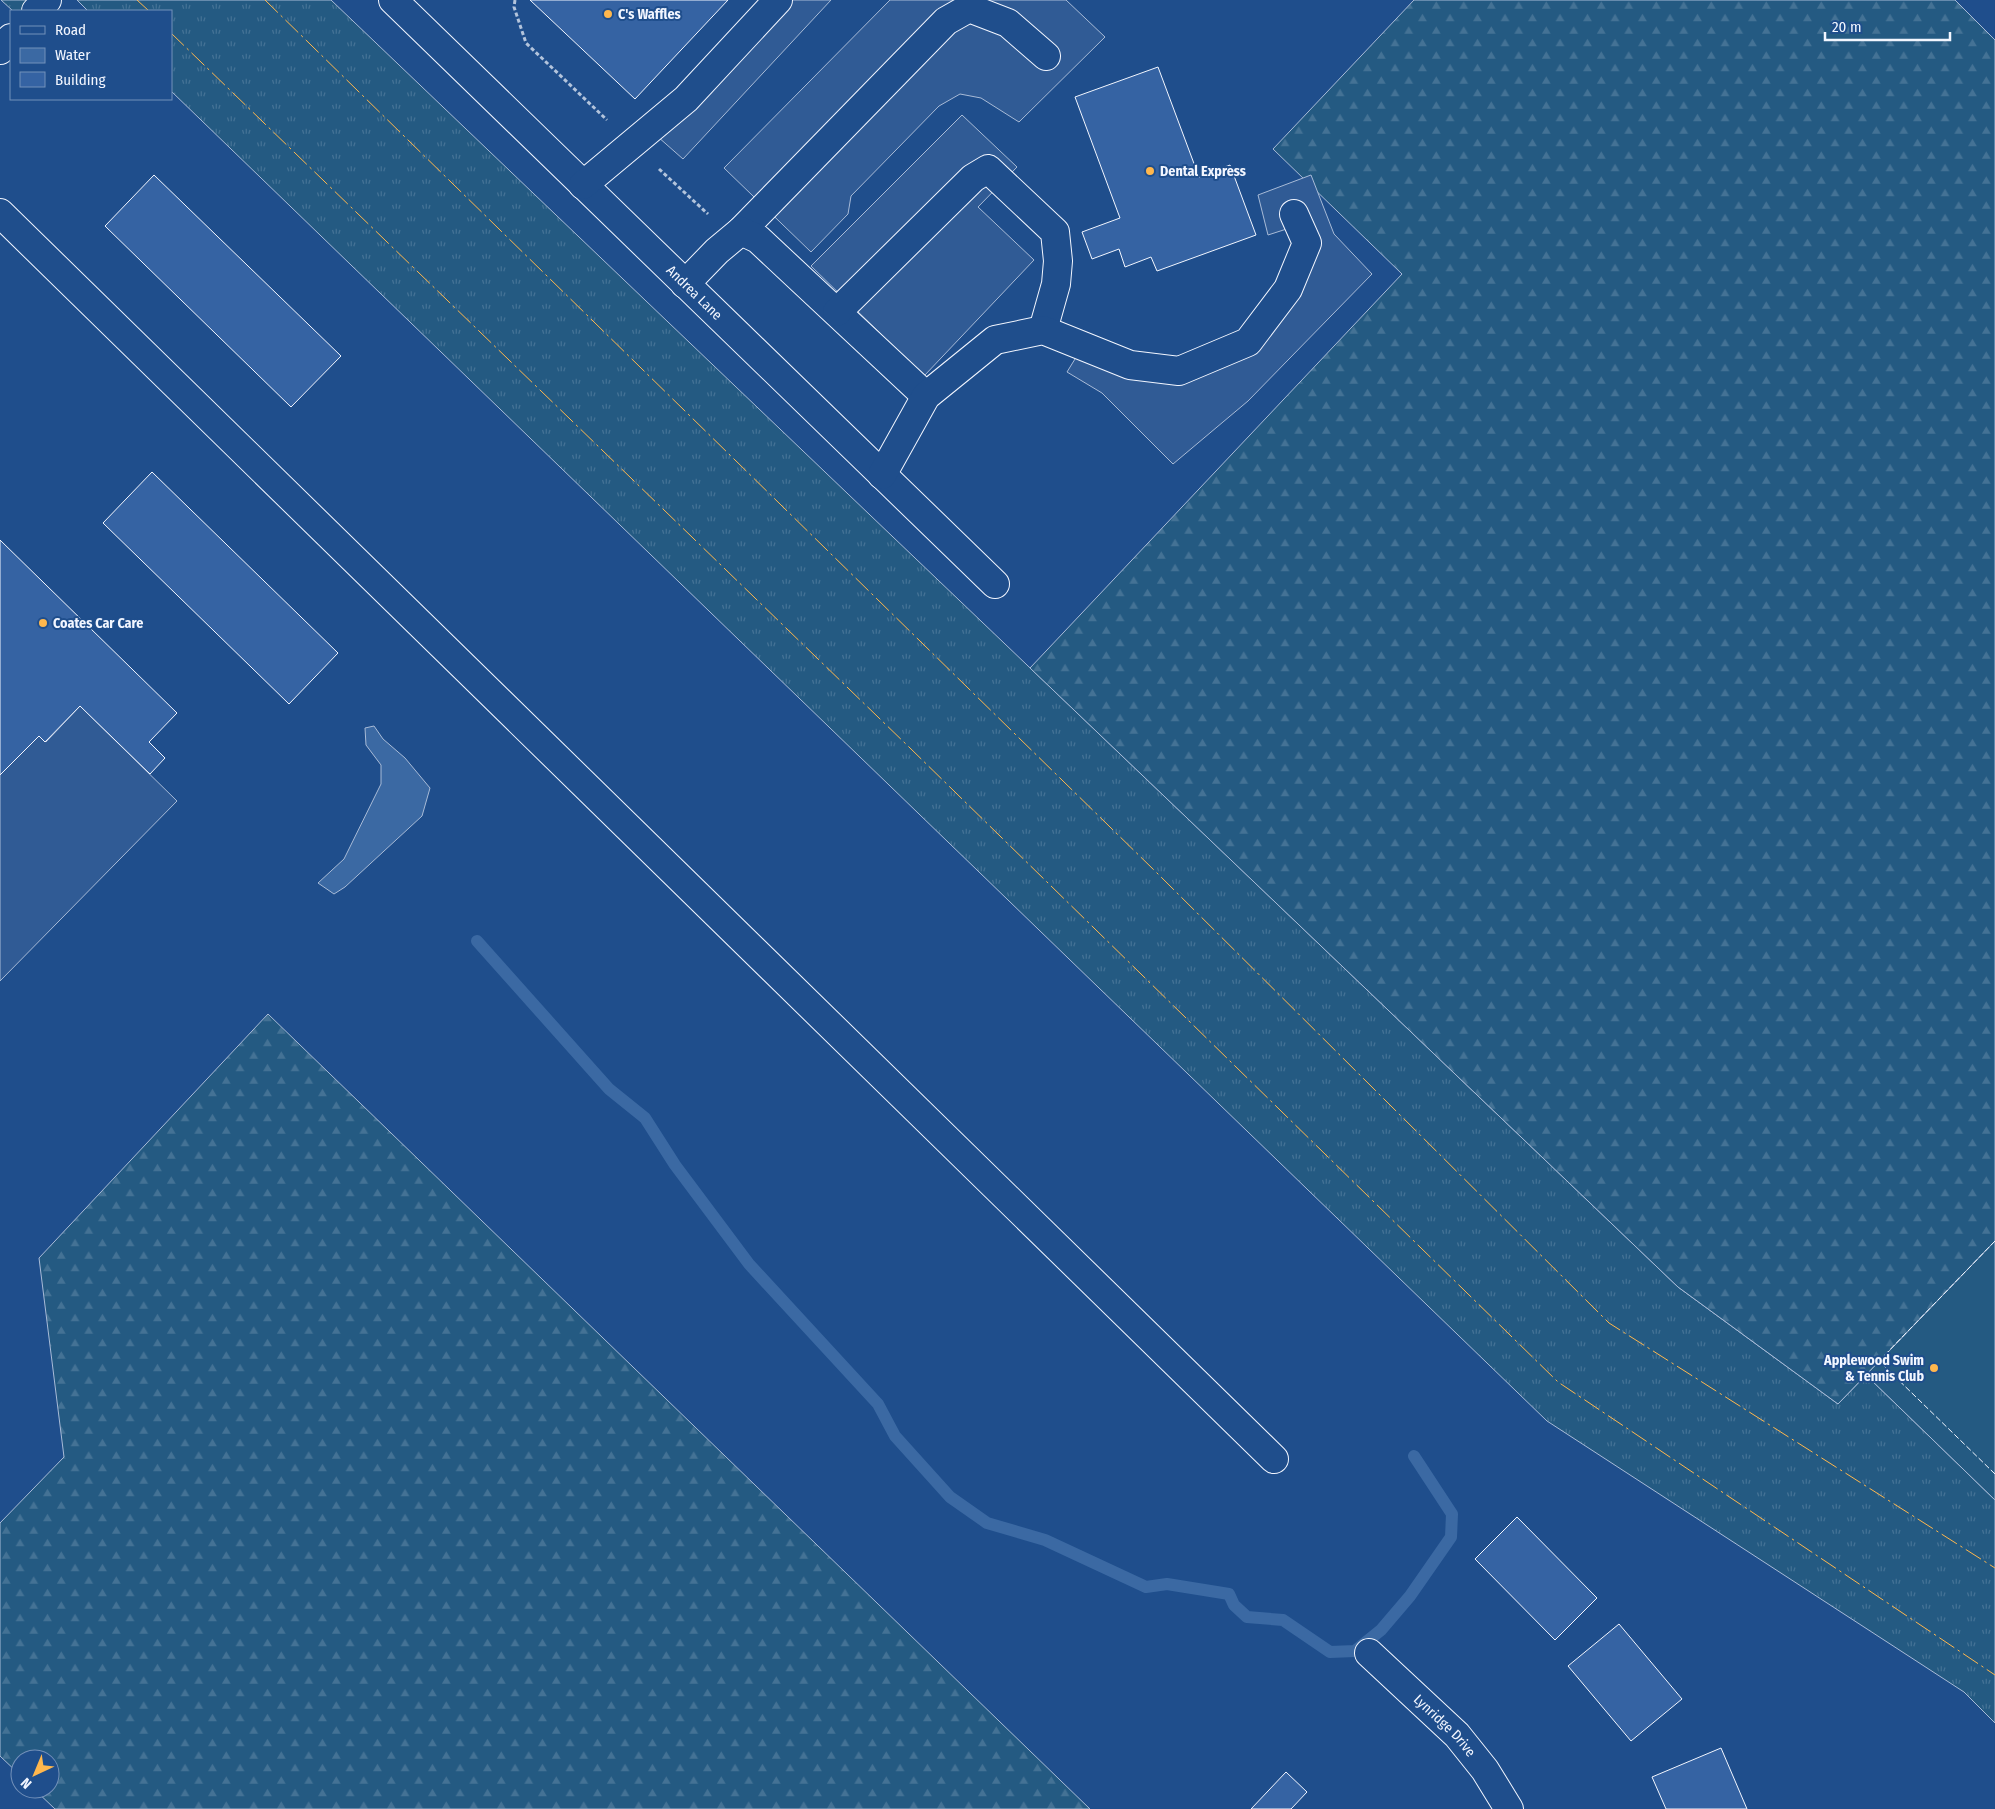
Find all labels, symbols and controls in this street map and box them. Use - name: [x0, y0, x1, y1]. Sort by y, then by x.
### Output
- place label: C's Waffles: [618, 6, 681, 23]
- marker: C's Waffles: [602, 8, 614, 20]
- legend: [10, 10, 172, 100]
- scale bar: [1825, 10, 1950, 42]
- text: 20 m: [1832, 18, 1862, 36]
- text: Road: [55, 21, 86, 39]
- text: Water: [55, 46, 91, 64]
- text: Building: [55, 71, 106, 89]
- place label: Dental Express: [1160, 163, 1246, 180]
- marker: Dental Express: [1144, 165, 1156, 177]
- street label: Andrea Lane: [663, 262, 726, 324]
- place label: Coates Car Care: [53, 615, 143, 632]
- marker: Coates Car Care: [37, 617, 49, 629]
- place label: Applewood Swim & Tennis Club: [1823, 1352, 1924, 1385]
- marker: Applewood Swim & Tennis Club: [1928, 1362, 1940, 1374]
- street label: Lynridge Drive: [1410, 1691, 1479, 1760]
- north arrow: [10, 1749, 60, 1799]
- text: N: [17, 1774, 35, 1792]

